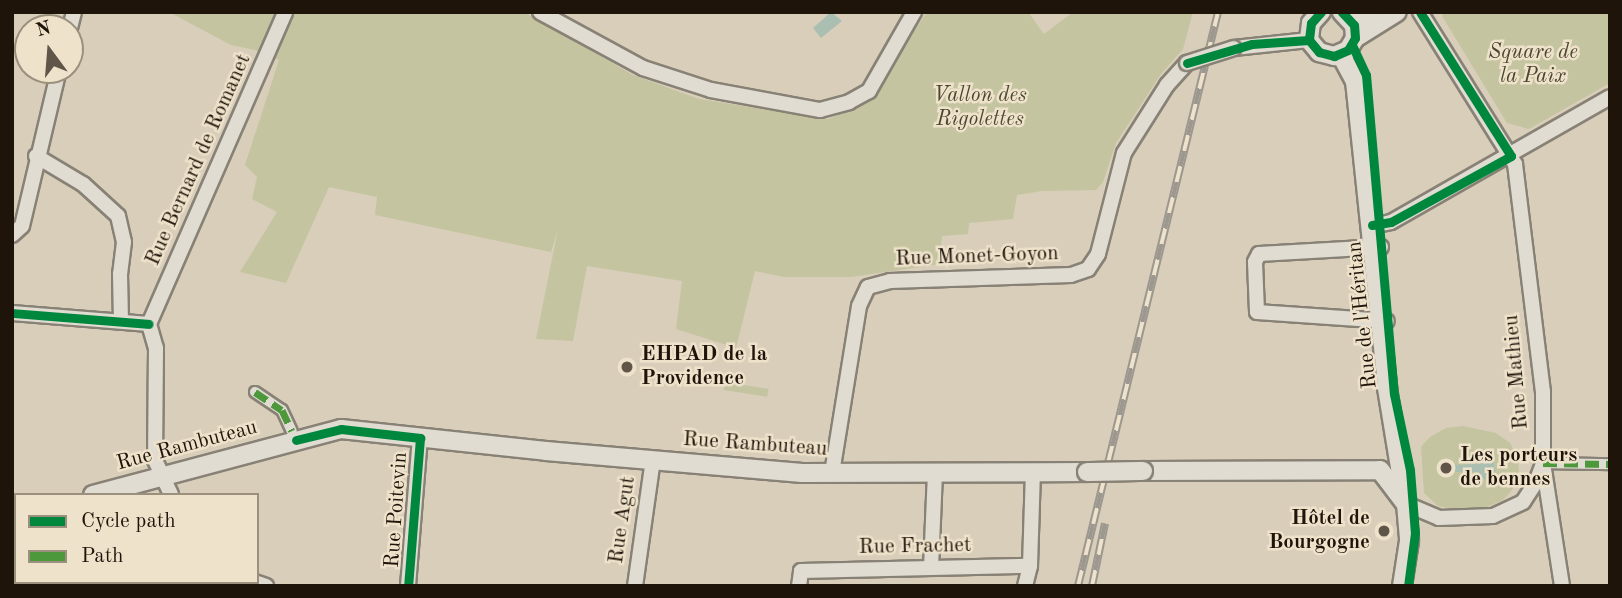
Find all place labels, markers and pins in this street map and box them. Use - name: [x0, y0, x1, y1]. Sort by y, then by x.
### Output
- place label: EHPAD de la Providence: [641, 342, 767, 392]
- marker: EHPAD de la Providence: [619, 359, 635, 375]
- place label: Les porteurs de bennes: [1460, 443, 1577, 493]
- marker: Les porteurs de bennes: [1438, 460, 1454, 476]
- place label: Hôtel de Bourgogne: [1268, 506, 1370, 556]
- marker: Hôtel de Bourgogne: [1376, 523, 1392, 539]

